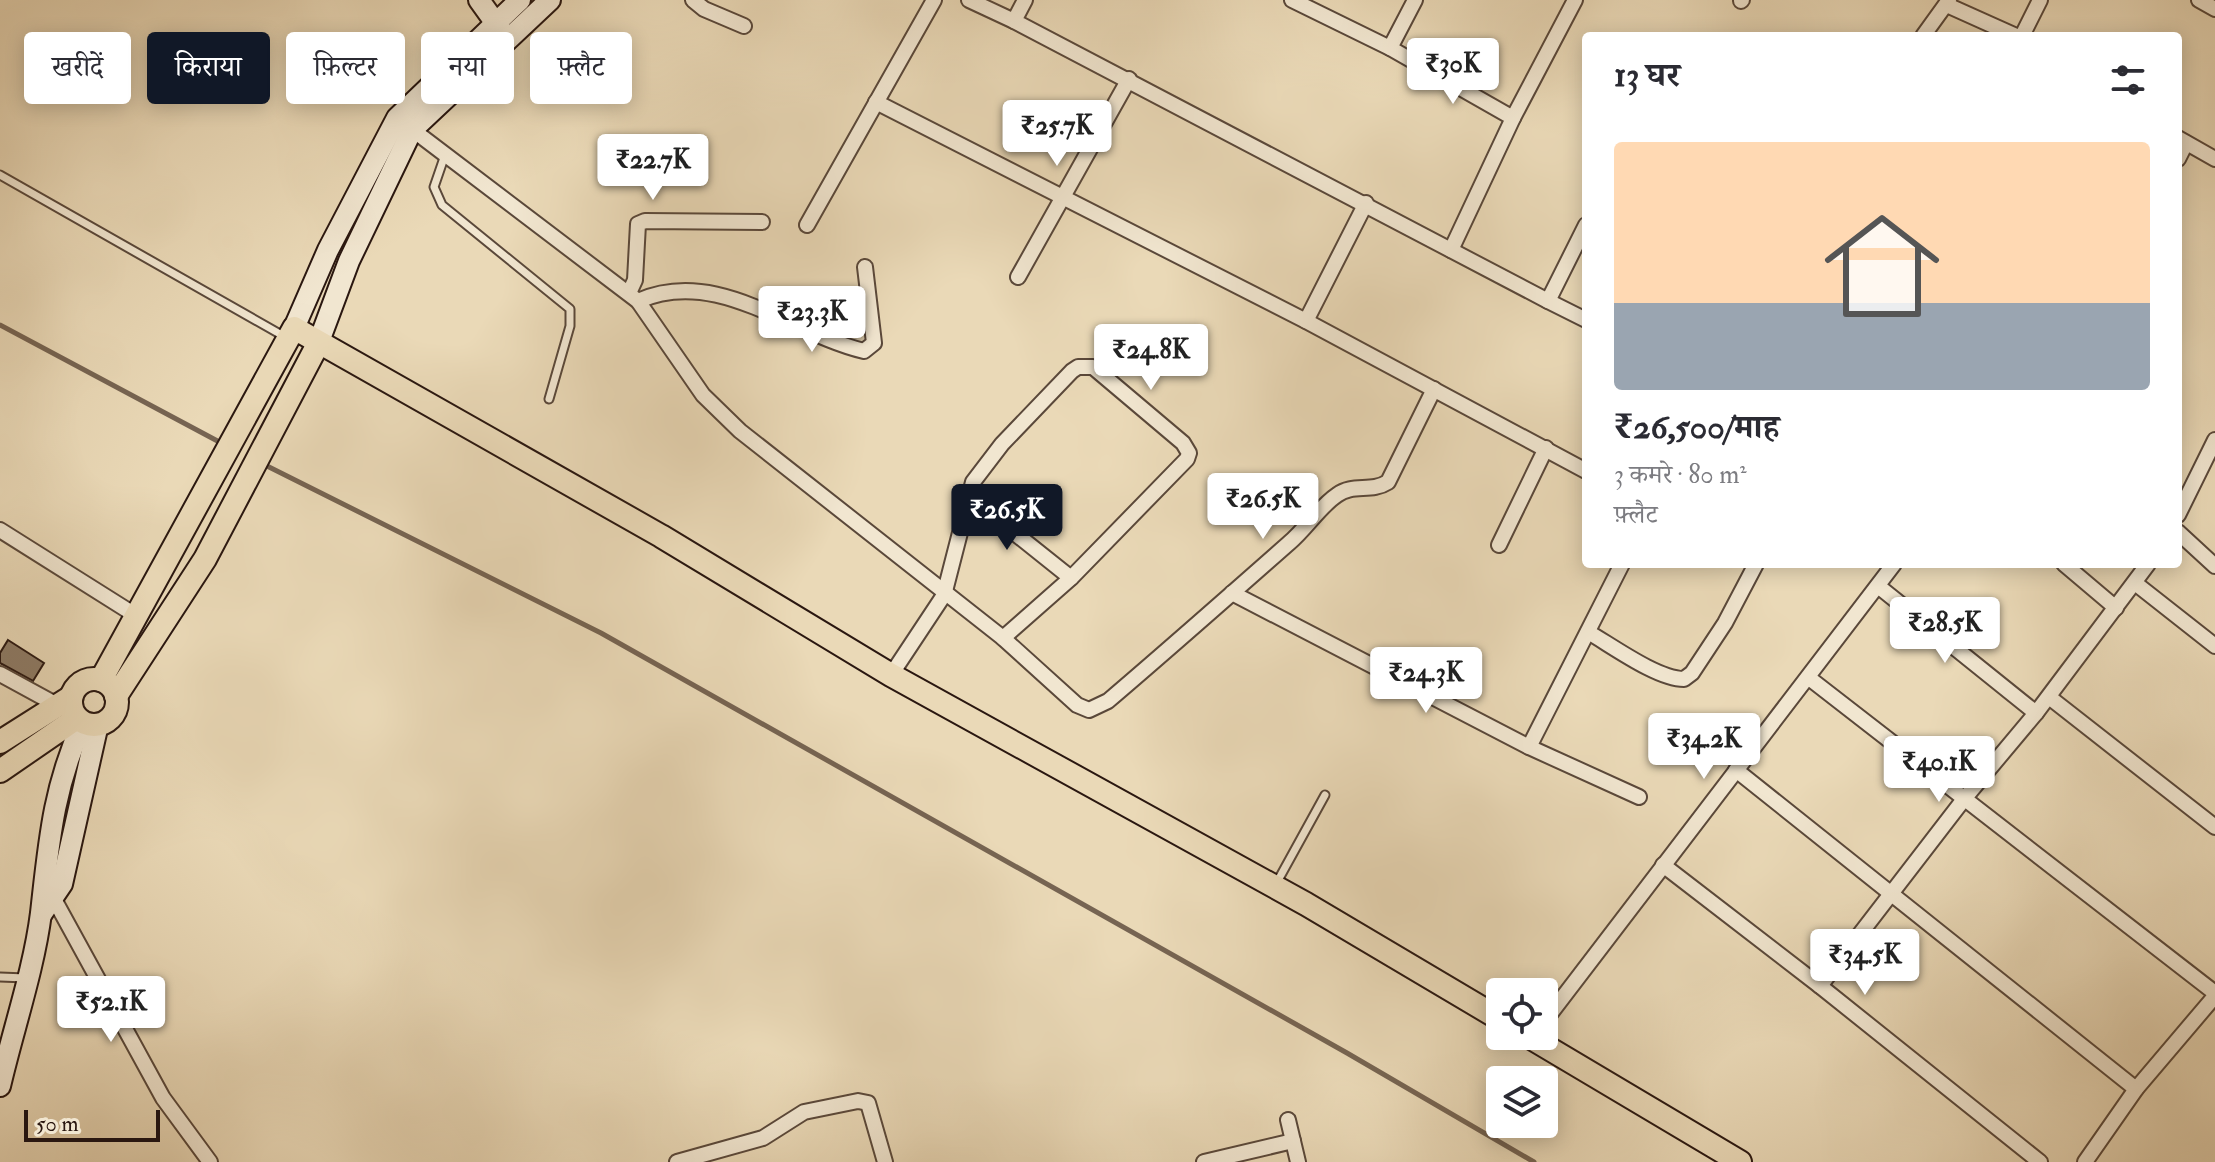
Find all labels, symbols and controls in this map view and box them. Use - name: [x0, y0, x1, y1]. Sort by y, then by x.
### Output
- chip: खरीदें: [24, 32, 131, 104]
- chip: किराया: [147, 32, 270, 104]
- chip: फ़िल्टर: [286, 32, 405, 104]
- chip: नया: [421, 32, 514, 104]
- chip: फ़्लैट: [530, 32, 632, 104]
- pin: ₹30K: [1406, 38, 1500, 106]
- text: ₹30K: [1425, 48, 1481, 80]
- text: 13 घर: [1614, 54, 1680, 97]
- icon: filters: [2106, 58, 2150, 102]
- pin: ₹25.7K: [992, 100, 1122, 168]
- text: ₹25.7K: [1021, 110, 1093, 142]
- pin: ₹22.7K: [588, 134, 718, 202]
- text: ₹22.7K: [615, 144, 691, 176]
- icon: home: [1810, 194, 1954, 338]
- pin: ₹23.3K: [747, 286, 877, 354]
- text: ₹23.3K: [776, 296, 848, 328]
- pin: ₹24.8K: [1086, 324, 1216, 392]
- text: ₹24.8K: [1112, 334, 1190, 366]
- text: ₹26,500/माह: [1614, 406, 1779, 449]
- text: 3 कमरे · 80 m²: [1614, 459, 1747, 491]
- pin: ₹26.5K: [1198, 473, 1328, 541]
- text: ₹26.5K: [1225, 483, 1301, 515]
- pin: ₹26.5K: [942, 484, 1072, 552]
- text: ₹26.5K: [969, 494, 1045, 526]
- text: फ़्लैट: [1614, 499, 1657, 531]
- pin: ₹28.5K: [1880, 597, 2010, 665]
- text: ₹28.5K: [1908, 607, 1982, 639]
- pin: ₹24.3K: [1361, 647, 1491, 715]
- text: ₹24.3K: [1388, 657, 1464, 689]
- pin: ₹34.2K: [1639, 713, 1769, 781]
- text: ₹34.2K: [1666, 723, 1742, 755]
- pin: ₹40.1K: [1874, 736, 2004, 804]
- text: ₹40.1K: [1902, 746, 1976, 778]
- pin: ₹34.5K: [1800, 929, 1930, 997]
- text: ₹34.5K: [1828, 939, 1902, 971]
- pin: ₹52.1K: [46, 976, 176, 1044]
- map controls: [1486, 978, 1558, 1138]
- button: locate: [1486, 978, 1558, 1050]
- text: ₹52.1K: [75, 986, 147, 1018]
- button: layers: [1486, 1066, 1558, 1138]
- scale bar: [24, 1106, 160, 1142]
- text: 50 m: [36, 1110, 78, 1138]

